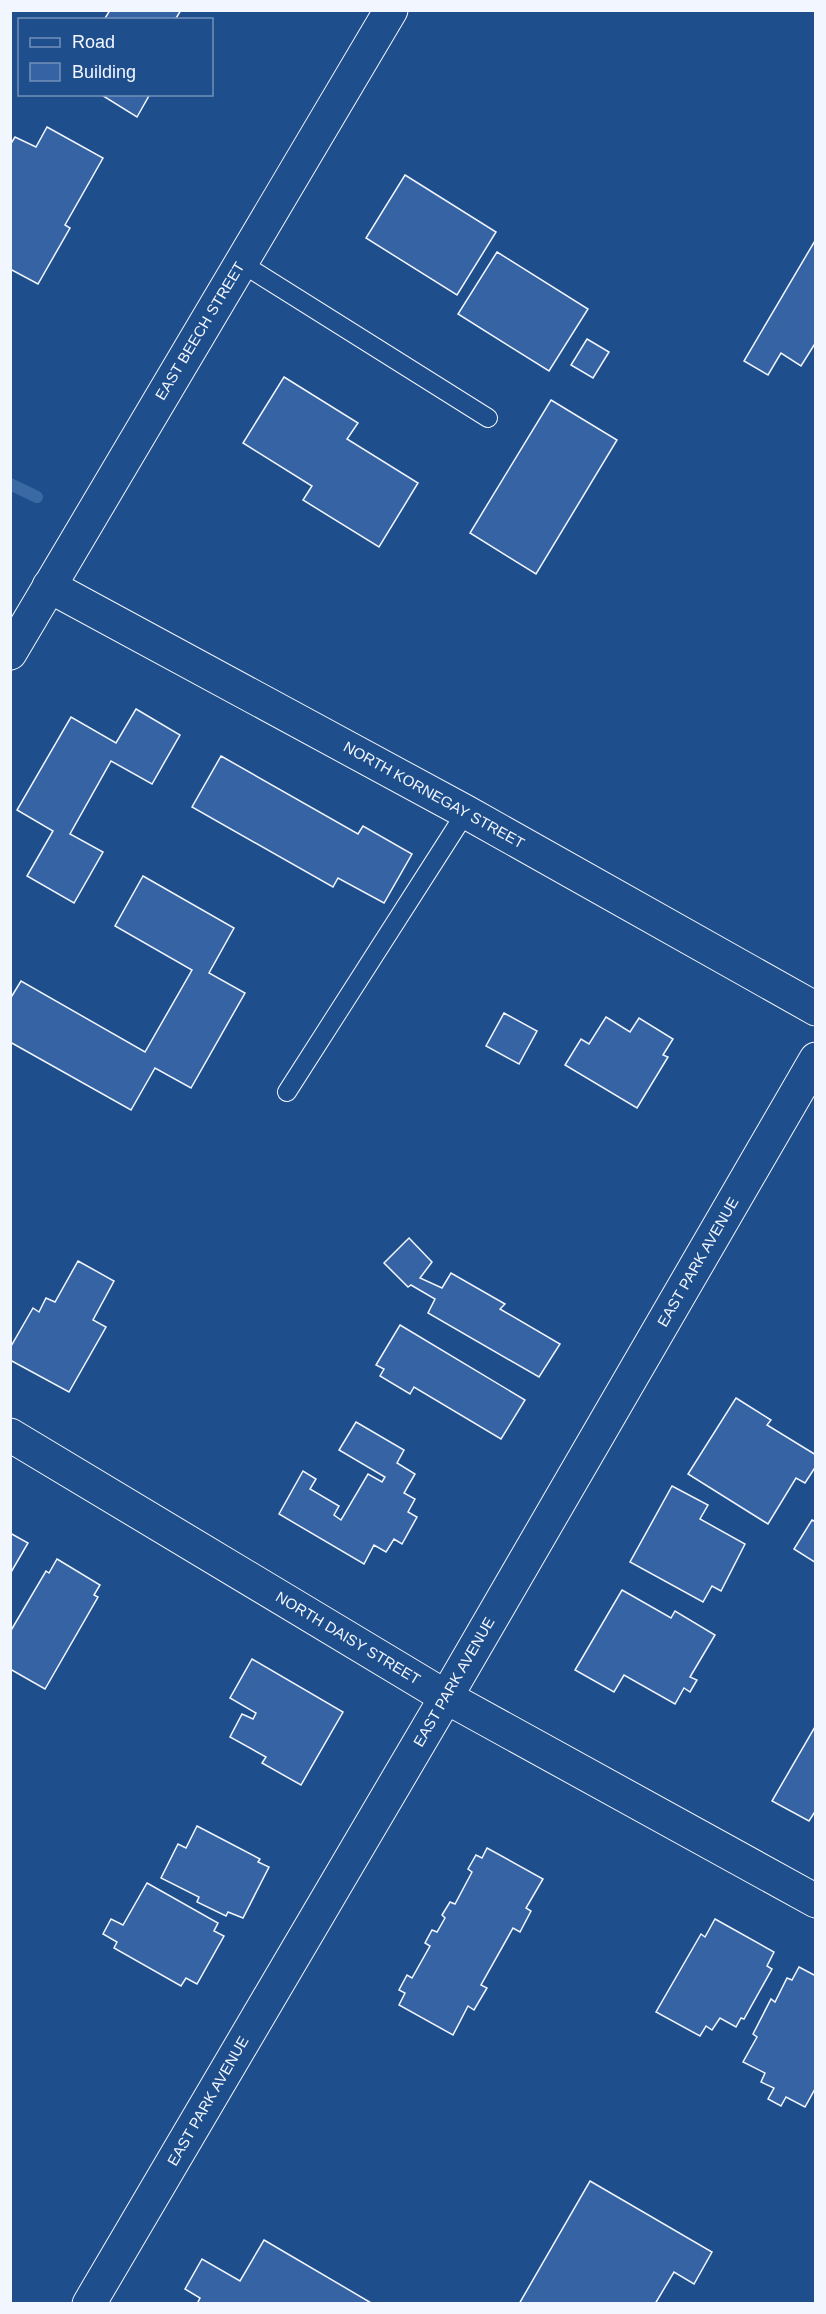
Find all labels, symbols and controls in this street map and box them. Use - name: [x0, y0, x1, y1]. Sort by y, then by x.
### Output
- legend: [18, 18, 213, 96]
- text: Road: [72, 32, 115, 52]
- text: Building: [72, 62, 136, 82]
- street label: EAST BEECH STREET: [152, 259, 248, 403]
- street label: NORTH KORNEGAY STREET: [341, 738, 528, 851]
- street label: EAST PARK AVENUE: [654, 1194, 742, 1330]
- street label: NORTH DAISY STREET: [273, 1588, 423, 1687]
- street label: EAST PARK AVENUE: [410, 1614, 498, 1750]
- street label: EAST PARK AVENUE: [164, 2033, 252, 2169]

